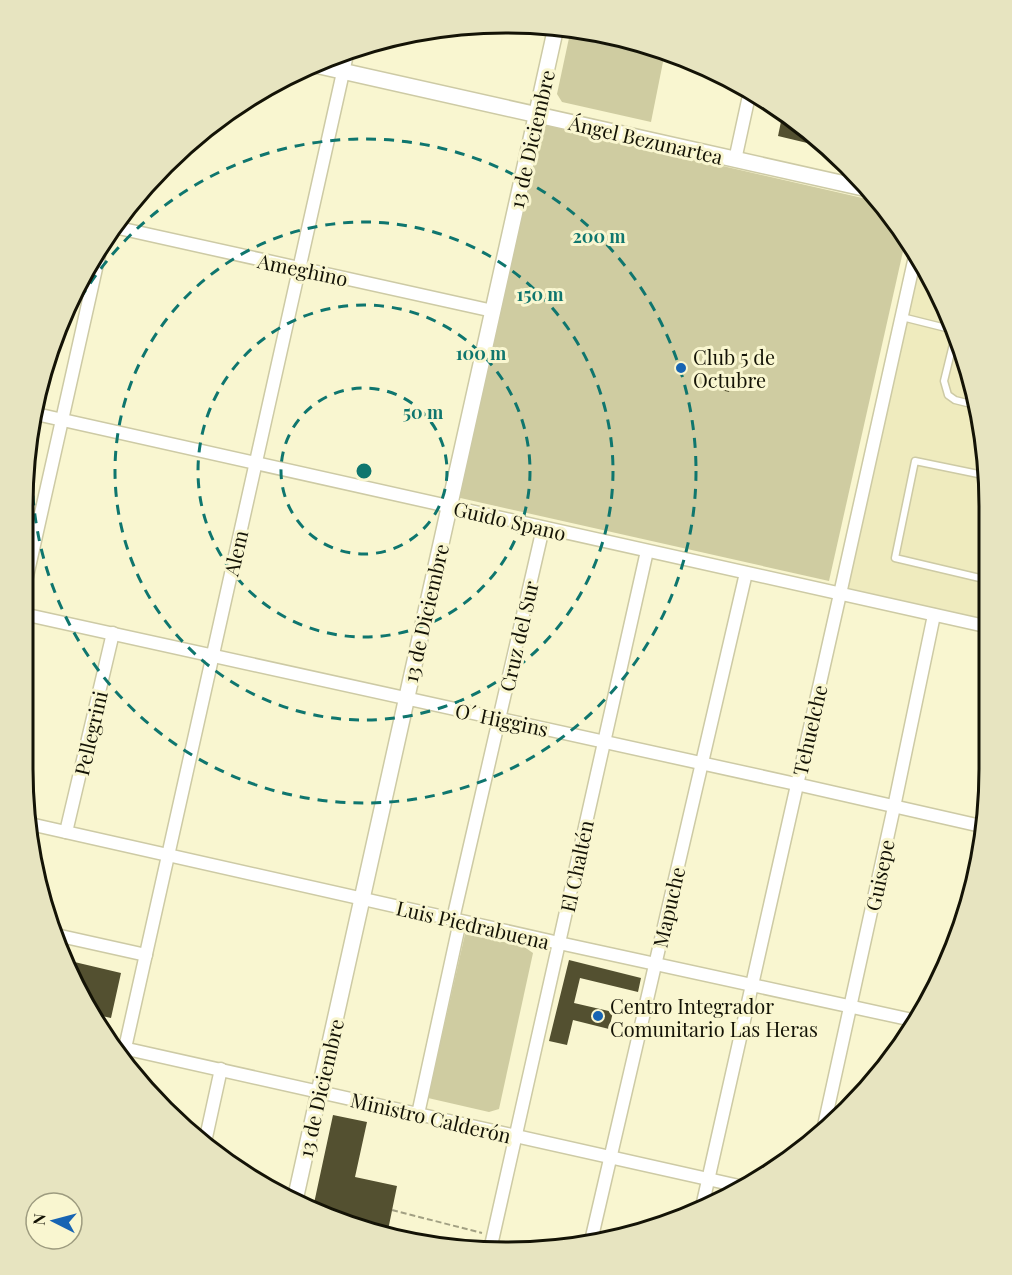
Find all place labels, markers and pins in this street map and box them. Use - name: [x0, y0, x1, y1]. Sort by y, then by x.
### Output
- place label: Club 5 de Octubre: [693, 343, 775, 393]
- marker: Club 5 de Octubre: [674, 361, 688, 375]
- centre of rings: [354, 461, 374, 481]
- place label: Centro Integrador Comunitario Las Heras: [610, 992, 818, 1042]
- marker: Centro Integrador Comunitario Las Heras: [591, 1009, 605, 1023]

